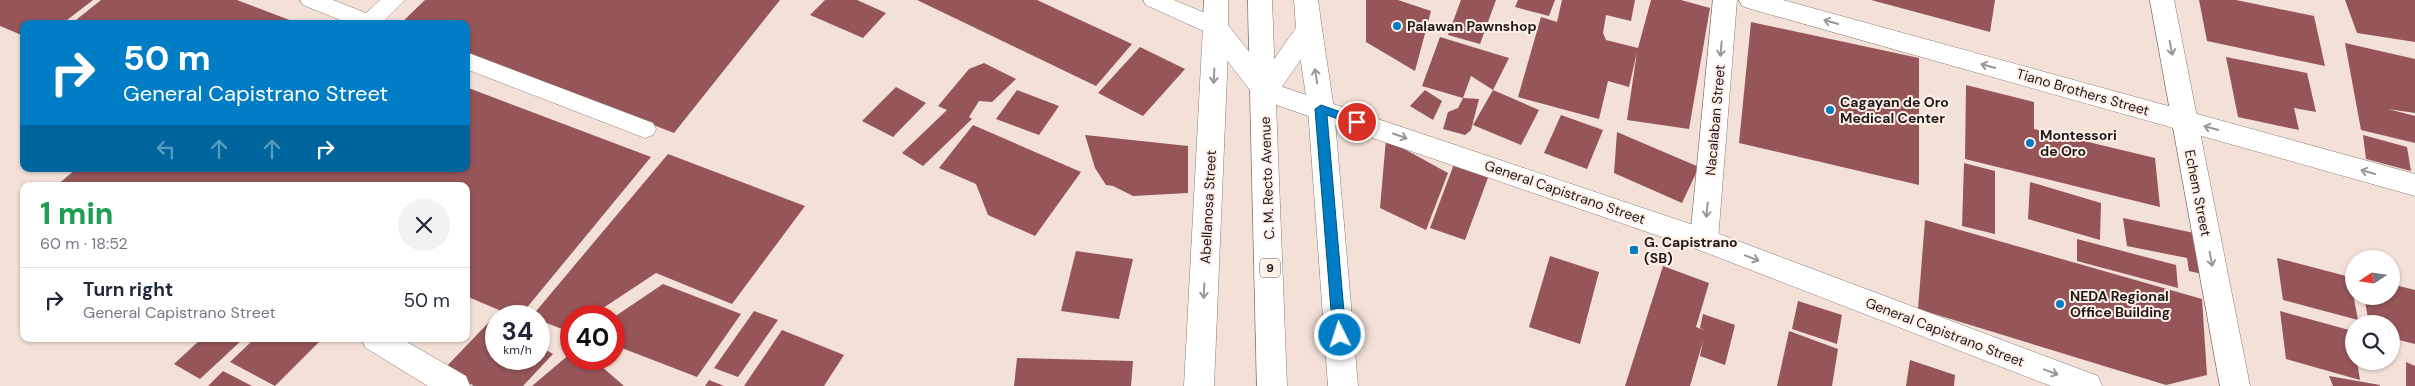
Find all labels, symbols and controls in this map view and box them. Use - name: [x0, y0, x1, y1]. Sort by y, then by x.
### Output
- place label: Palawan Pawnshop: [1407, 17, 1537, 35]
- one-way arrow: [1823, 17, 1839, 27]
- marker: Palawan Pawnshop: [1391, 20, 1403, 32]
- text: 50 m: [123, 35, 211, 81]
- icon: right: [40, 40, 105, 105]
- one-way arrow: [1716, 40, 1725, 56]
- one-way arrow: [2167, 40, 2177, 56]
- one-way arrow: [1980, 61, 1996, 70]
- street label: Nacalaban Street: [1701, 64, 1729, 176]
- street label: Tiano Brothers Street: [2014, 64, 2152, 120]
- one-way arrow: [1209, 68, 1218, 84]
- one-way arrow: [1310, 68, 1320, 84]
- text: General Capistrano Street: [123, 79, 388, 108]
- place label: Cagayan de Oro Medical Center: [1840, 93, 1949, 127]
- pin: [1336, 101, 1378, 143]
- marker: Cagayan de Oro Medical Center: [1824, 104, 1836, 116]
- icon: arrive: [1343, 108, 1371, 136]
- street label: C. M. Recto Avenue: [1256, 116, 1278, 240]
- one-way arrow: [2204, 123, 2220, 133]
- place label: Montessori de Oro: [2040, 126, 2117, 160]
- one-way arrow: [1392, 132, 1407, 141]
- icon: left: [152, 135, 180, 163]
- icon: ahead: [205, 135, 233, 163]
- icon: ahead: [258, 135, 286, 163]
- icon: right: [311, 135, 339, 163]
- marker: Montessori de Oro: [2024, 137, 2036, 149]
- street label: Echem Street: [2181, 148, 2215, 238]
- street label: Abellanosa Street: [1196, 149, 1220, 265]
- street label: General Capistrano Street: [1482, 156, 1648, 228]
- one-way arrow: [2360, 166, 2376, 176]
- text: 1 min: [40, 194, 113, 233]
- button: close: [398, 199, 450, 251]
- one-way arrow: [1702, 202, 1711, 218]
- text: 60 m · 18:52: [40, 233, 128, 254]
- place label: G. Capistrano (SB): [1644, 233, 1738, 267]
- marker: G. Capistrano (SB): [1628, 244, 1640, 256]
- north arrow: [2345, 250, 2400, 305]
- map controls: [2345, 250, 2400, 370]
- one-way arrow: [2207, 251, 2216, 267]
- one-way arrow: [1744, 254, 1759, 263]
- road number: 9: [1260, 258, 1280, 278]
- text: Turn right: [83, 277, 173, 302]
- one-way arrow: [1199, 282, 1209, 299]
- icon: right: [40, 286, 68, 314]
- place label: NEDA Regional Office Building: [2070, 287, 2170, 321]
- text: 50 m: [403, 288, 450, 313]
- street label: General Capistrano Street: [1863, 293, 2027, 371]
- marker: NEDA Regional Office Building: [2054, 298, 2066, 310]
- text: General Capistrano Street: [83, 302, 276, 323]
- speed limit sign: 40: [560, 305, 625, 370]
- position arrow: [1313, 308, 1365, 360]
- text: 34: [502, 315, 533, 348]
- button: search: [2345, 315, 2400, 370]
- text: km/h: [503, 342, 532, 358]
- one-way arrow: [2043, 368, 2058, 377]

